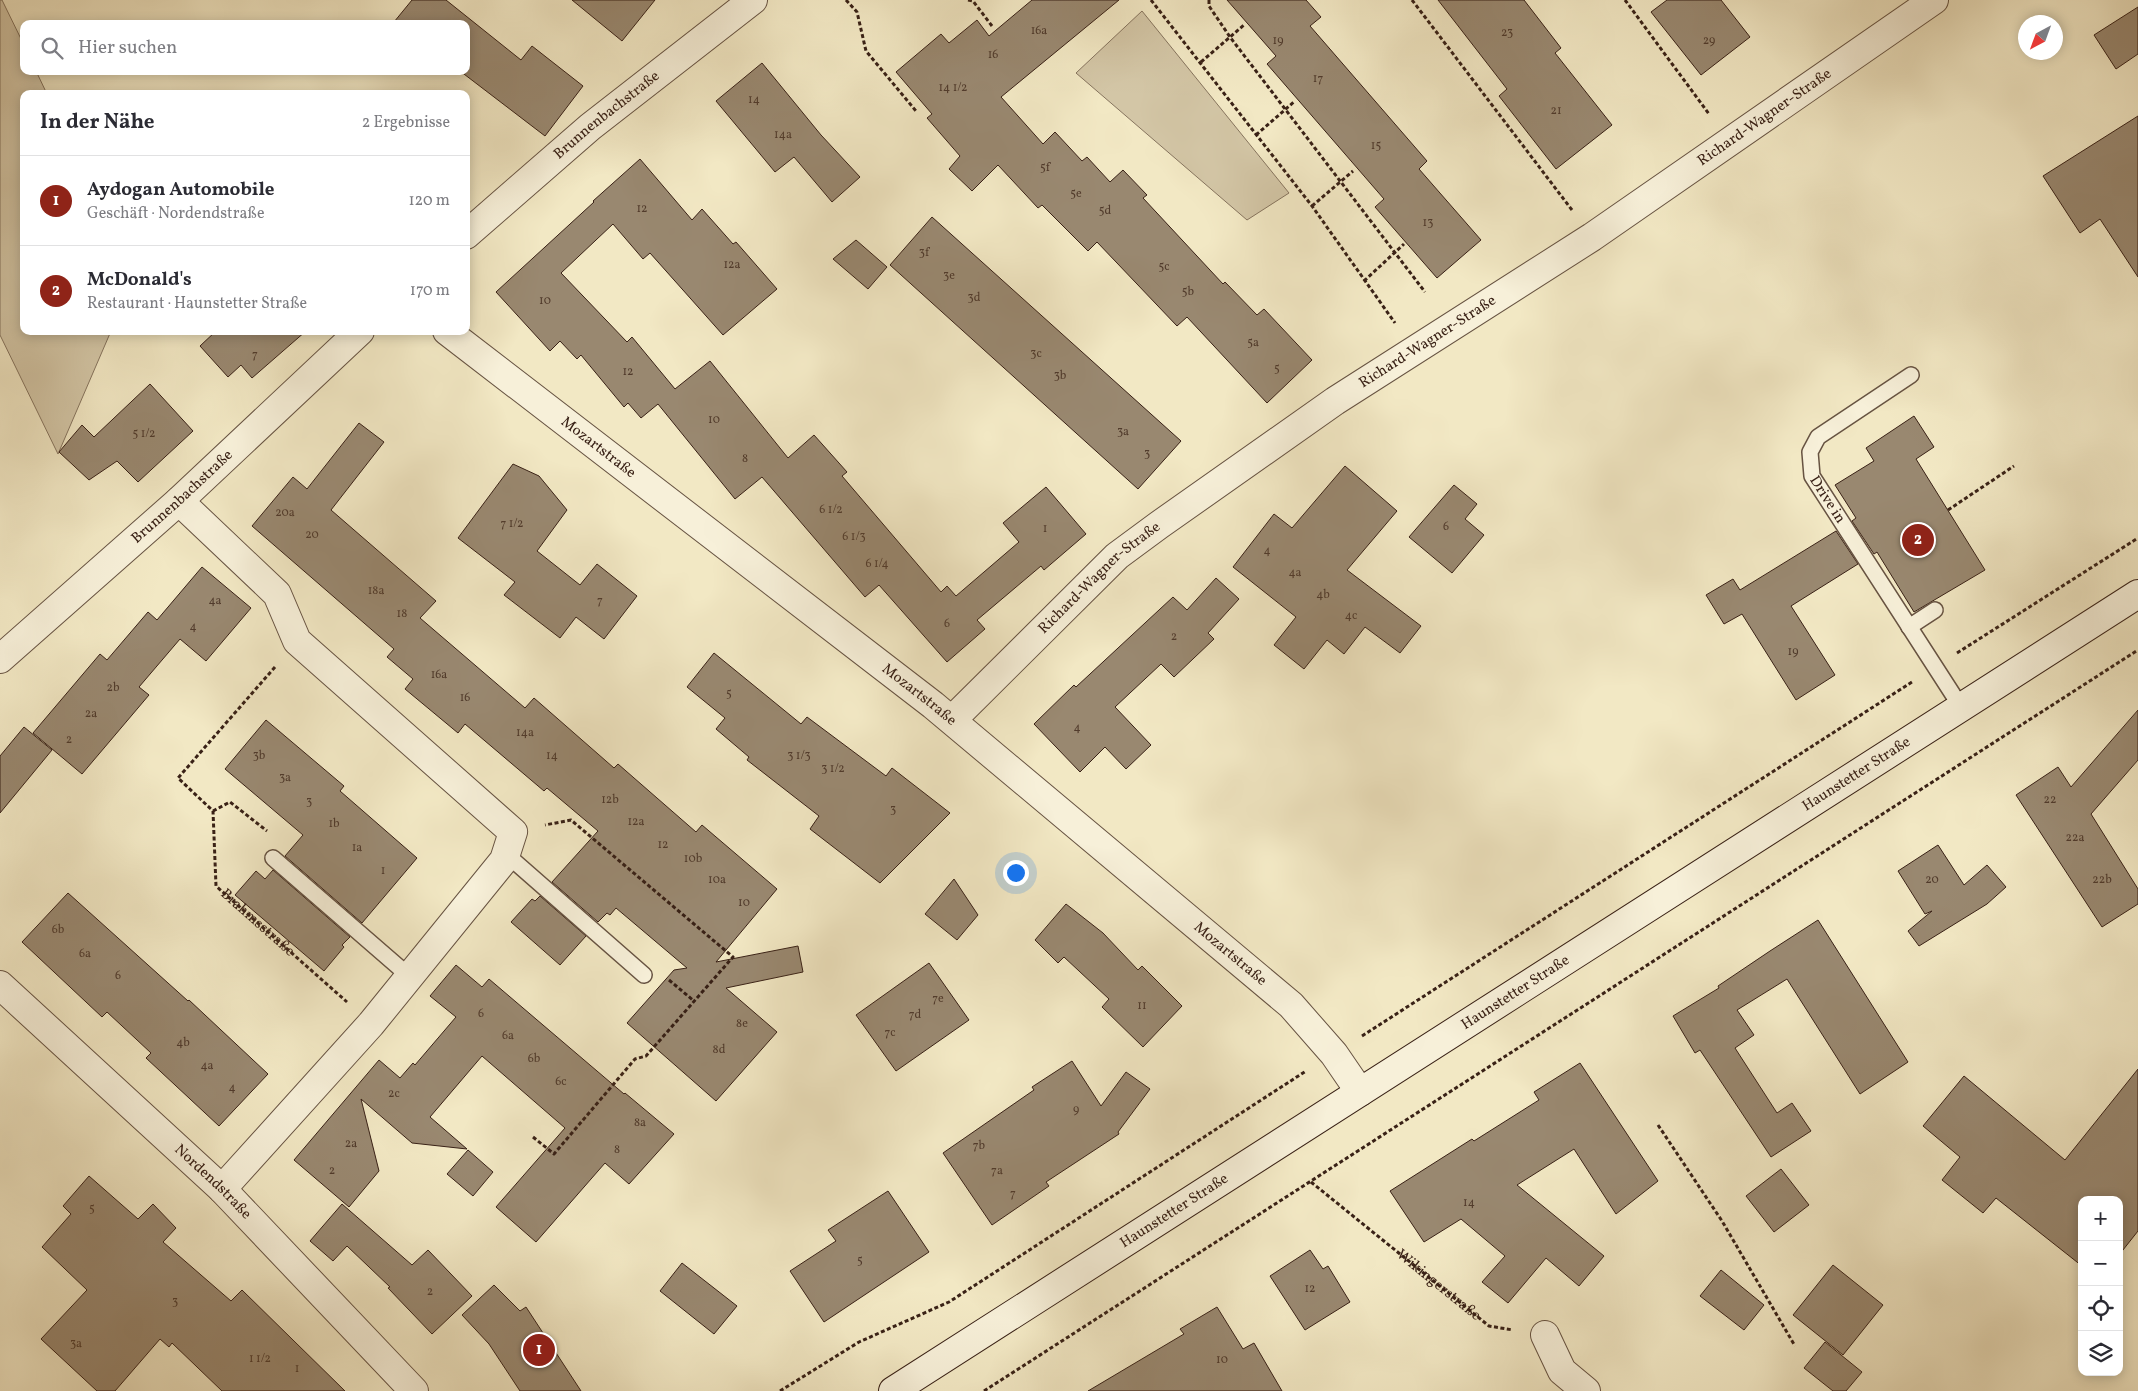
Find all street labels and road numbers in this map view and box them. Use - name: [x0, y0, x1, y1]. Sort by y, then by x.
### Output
- street label: Richard-Wagner-Straße: [1693, 64, 1836, 171]
- street label: Brunnenbachstraße: [549, 66, 664, 164]
- street label: Richard-Wagner-Straße: [1355, 290, 1500, 393]
- street label: Mozartstraße: [556, 412, 640, 483]
- street label: Brunnenbachstraße: [127, 445, 238, 549]
- street label: Drive in: [1804, 472, 1851, 528]
- street label: Richard-Wagner-Straße: [1034, 517, 1165, 639]
- street label: Mozartstraße: [877, 659, 961, 731]
- street label: Haunstetter Straße: [1798, 732, 1915, 817]
- street label: Brahmsstraße: [216, 884, 299, 962]
- street label: Mozartstraße: [1189, 917, 1271, 991]
- street label: Haunstetter Straße: [1457, 950, 1574, 1035]
- street label: Nordendstraße: [170, 1140, 256, 1224]
- street label: Haunstetter Straße: [1116, 1168, 1233, 1253]
- street label: Wikingerstraße: [1392, 1244, 1485, 1326]

